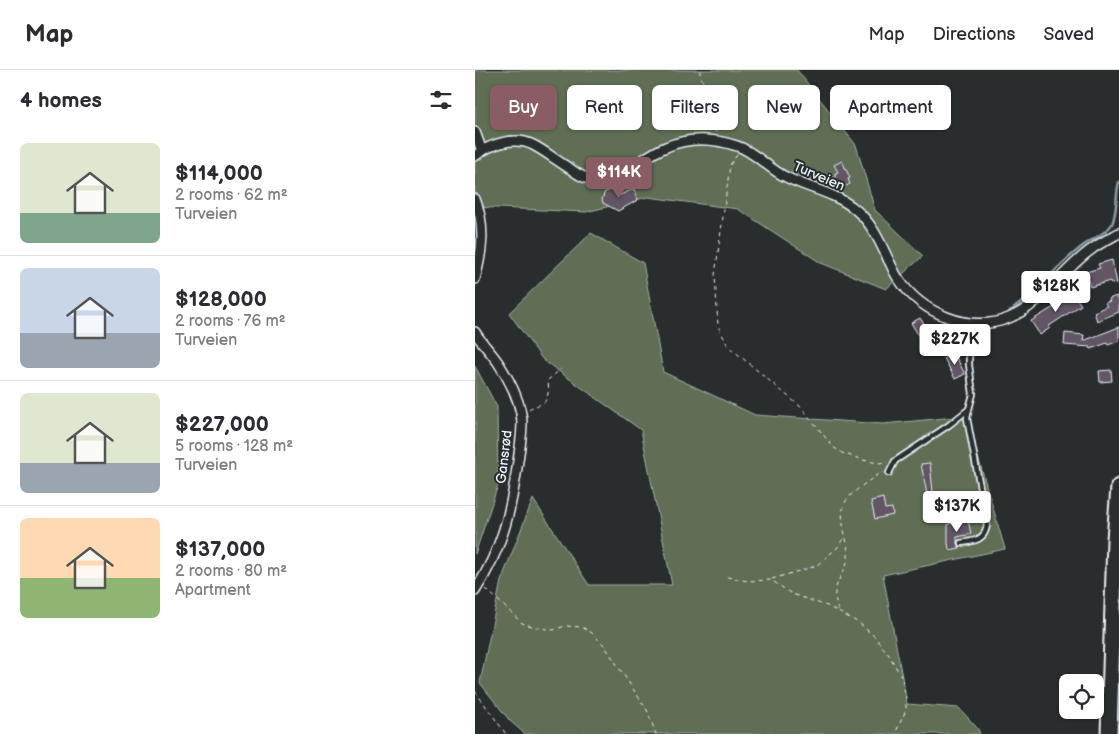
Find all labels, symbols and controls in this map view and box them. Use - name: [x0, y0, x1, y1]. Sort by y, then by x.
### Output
- text: Map: [25, 20, 73, 49]
- text: Map: [869, 24, 905, 45]
- text: Directions: [933, 24, 1015, 45]
- text: Saved: [1043, 24, 1094, 45]
- chip: Buy: [490, 85, 557, 130]
- chip: Rent: [567, 85, 642, 130]
- chip: Filters: [652, 85, 738, 130]
- chip: New: [748, 85, 820, 130]
- chip: Apartment: [830, 85, 951, 130]
- icon: filters: [427, 86, 455, 114]
- text: 4 homes: [20, 88, 102, 113]
- pin: $114K: [584, 156, 654, 199]
- street label: Turveien: [791, 158, 848, 195]
- text: $114,000: [175, 161, 263, 186]
- icon: home: [60, 163, 120, 223]
- text: $114K: [597, 163, 641, 182]
- text: 2 rooms · 62 m²: [175, 186, 288, 205]
- text: Turveien: [175, 205, 237, 224]
- pin: $128K: [1021, 270, 1091, 313]
- text: $128K: [1032, 277, 1080, 296]
- text: $128,000: [175, 287, 267, 312]
- icon: home: [60, 288, 120, 348]
- text: 2 rooms · 76 m²: [175, 312, 286, 331]
- pin: $227K: [920, 324, 990, 366]
- text: $227K: [930, 330, 980, 349]
- text: Turveien: [175, 331, 237, 350]
- text: $227,000: [175, 412, 269, 437]
- icon: home: [60, 413, 120, 473]
- street label: Gansrød: [492, 429, 516, 485]
- text: 5 rooms · 128 m²: [175, 437, 293, 456]
- text: Turveien: [175, 456, 237, 475]
- pin: $137K: [922, 490, 992, 533]
- text: $137K: [934, 497, 980, 516]
- text: $137,000: [175, 537, 265, 562]
- icon: home: [60, 538, 120, 598]
- text: 2 rooms · 80 m²: [175, 562, 287, 581]
- text: Apartment: [175, 581, 251, 600]
- map controls: [1059, 674, 1104, 719]
- button: locate: [1059, 674, 1104, 719]

